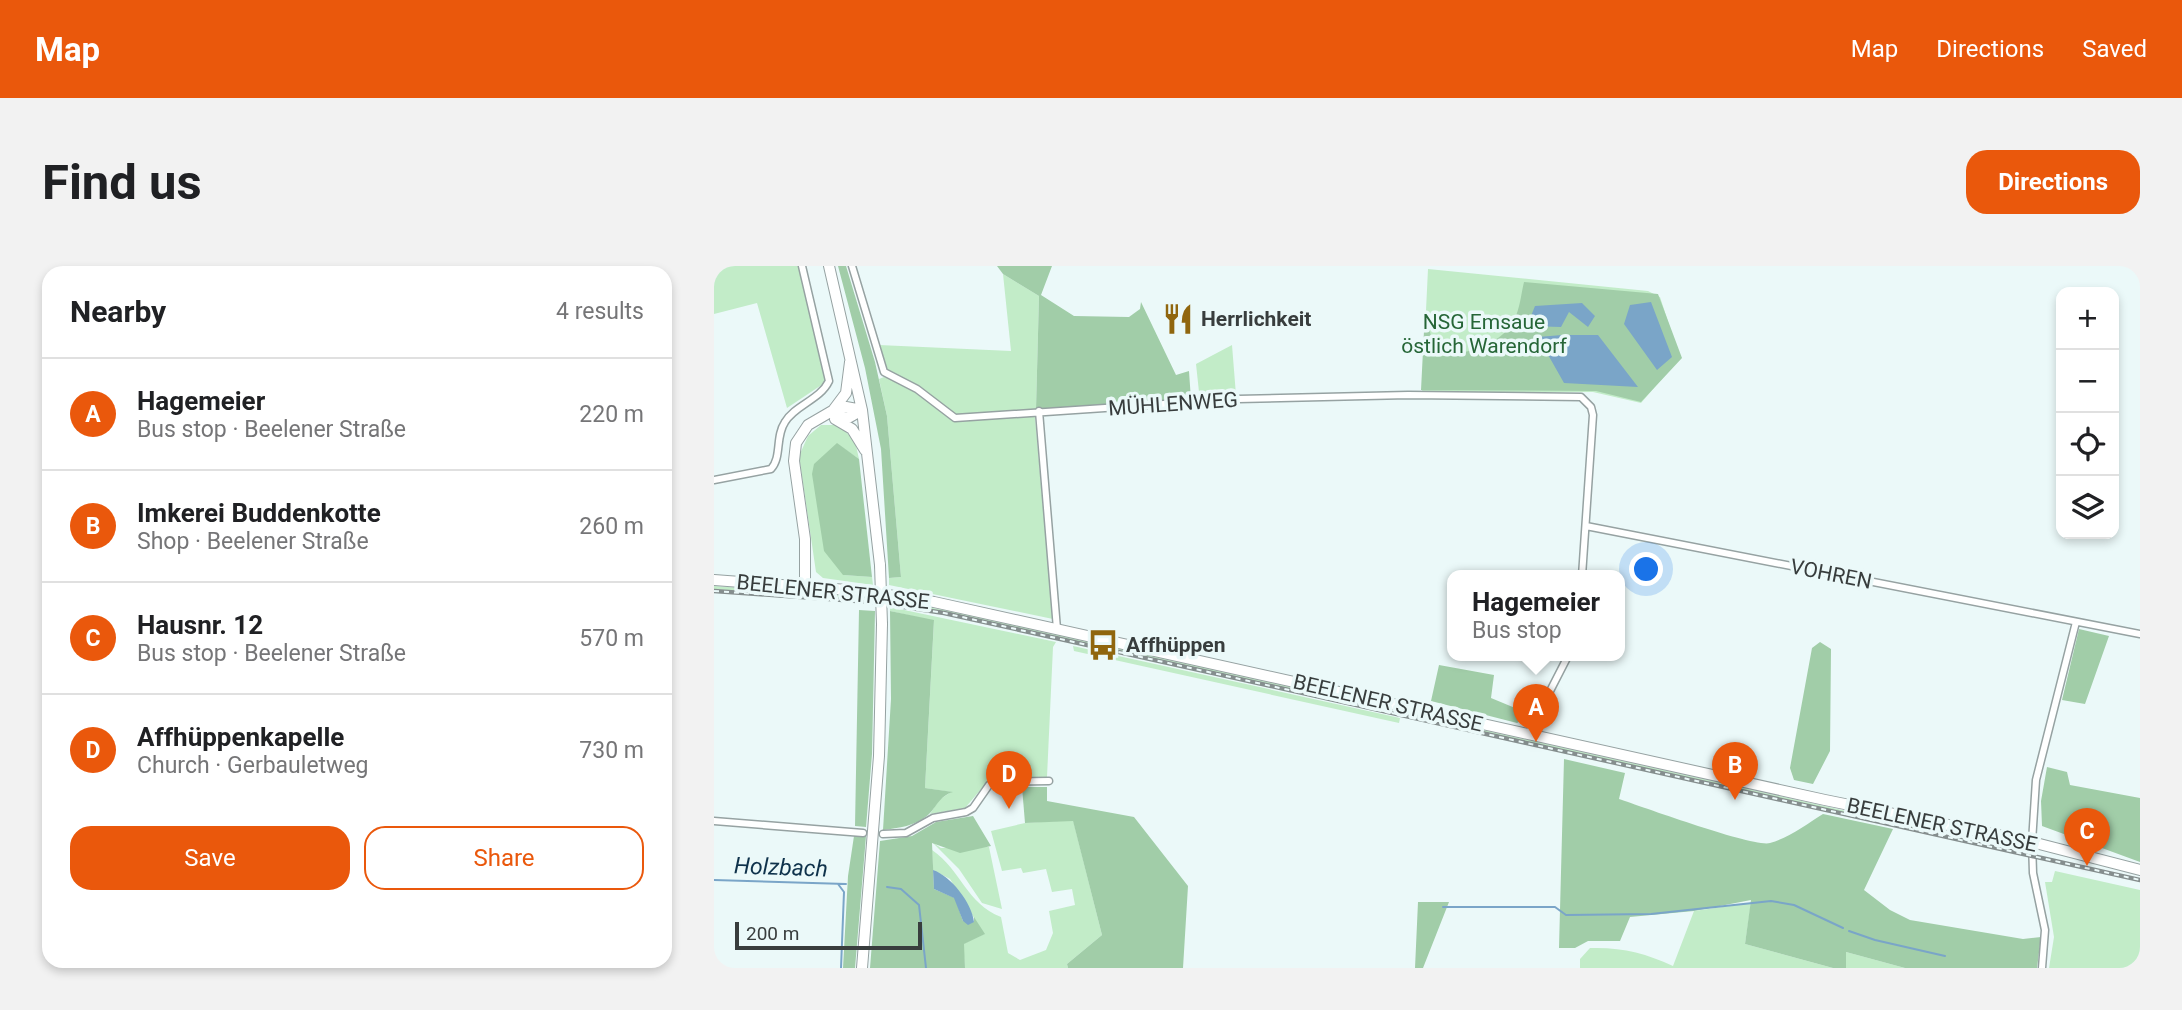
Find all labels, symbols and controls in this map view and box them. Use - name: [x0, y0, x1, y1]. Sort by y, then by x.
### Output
- text: Map: [35, 30, 100, 69]
- text: Map: [1851, 35, 1898, 63]
- text: Directions: [1936, 35, 2044, 63]
- text: Saved: [2082, 35, 2147, 63]
- button: Directions: [1966, 150, 2140, 214]
- text: Find us: [42, 154, 202, 211]
- map controls: [2056, 287, 2119, 539]
- button: +: [2056, 287, 2119, 350]
- text: Nearby: [70, 294, 166, 329]
- text: 4 results: [556, 298, 644, 325]
- restaurant icon: Herrlichkeit: [1161, 302, 1195, 336]
- place label: Herrlichkeit: [1201, 307, 1311, 331]
- park label: NSG Emsaue östlich Warendorf: [1401, 310, 1567, 358]
- button: −: [2056, 350, 2119, 413]
- text: Hagemeier: [137, 386, 265, 416]
- street label: MÜHLENWEG: [1107, 387, 1239, 421]
- text: A: [85, 401, 101, 428]
- text: 220 m: [579, 401, 644, 428]
- button: locate: [2056, 413, 2119, 476]
- text: Bus stop · Beelener Straße: [137, 416, 406, 443]
- button: layers: [2056, 476, 2119, 539]
- text: Imkerei Buddenkotte: [137, 498, 381, 528]
- text: B: [86, 513, 100, 540]
- text: 260 m: [579, 513, 644, 540]
- text: Shop · Beelener Straße: [137, 528, 369, 555]
- your location: [1629, 552, 1663, 586]
- street label: VOHREN: [1788, 554, 1874, 594]
- street label: BEELENER STRASSE: [735, 570, 931, 614]
- popup: [1447, 570, 1625, 661]
- text: Hagemeier: [1472, 587, 1600, 617]
- text: Hausnr. 12: [137, 610, 263, 640]
- text: Bus stop: [1472, 617, 1562, 644]
- text: C: [85, 625, 101, 652]
- text: 570 m: [579, 625, 644, 652]
- bus stop icon: Affhüppen: [1086, 628, 1120, 662]
- place label: Affhüppen: [1126, 633, 1225, 657]
- text: Bus stop · Beelener Straße: [137, 640, 406, 667]
- street label: BEELENER STRASSE: [1291, 670, 1485, 737]
- pin: A: [1513, 684, 1559, 742]
- text: Affhüppenkapelle: [137, 722, 344, 752]
- text: D: [86, 737, 100, 764]
- text: 730 m: [579, 737, 644, 764]
- pin: B: [1712, 742, 1758, 800]
- pin: D: [986, 751, 1032, 809]
- text: Church · Gerbauletweg: [137, 752, 369, 779]
- street label: BEELENER STRASSE: [1845, 793, 2039, 857]
- pin: C: [2064, 808, 2110, 866]
- button: Save: [70, 826, 350, 890]
- button: Share: [364, 826, 644, 890]
- water label: Holzbach: [734, 852, 828, 883]
- scale bar: [735, 919, 922, 951]
- text: 200 m: [746, 922, 799, 945]

